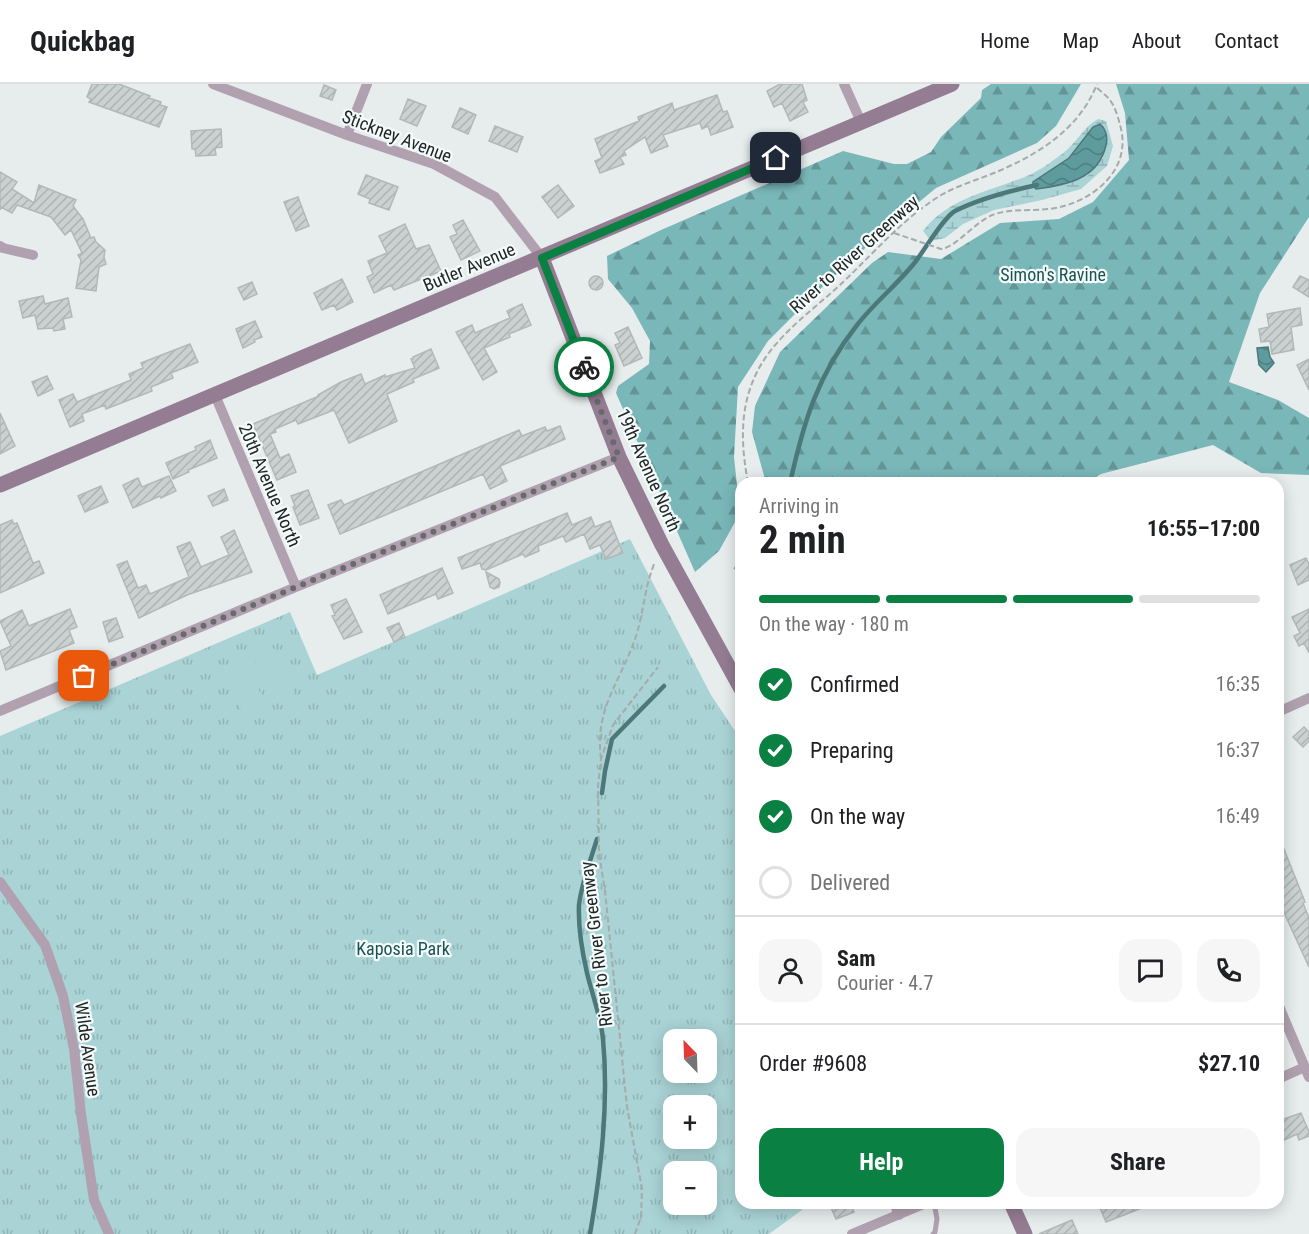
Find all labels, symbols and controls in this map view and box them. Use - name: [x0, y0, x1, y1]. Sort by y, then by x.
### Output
- text: Quickbag: [30, 25, 135, 58]
- text: Home: [980, 29, 1030, 53]
- text: Map: [1063, 29, 1099, 53]
- text: About: [1132, 29, 1181, 53]
- text: Contact: [1214, 29, 1279, 53]
- street label: Stickney Avenue: [339, 105, 455, 167]
- pin: [750, 132, 801, 183]
- icon: home: [759, 141, 792, 174]
- street label: River to River Greenway: [785, 190, 923, 317]
- street label: Butler Avenue: [420, 238, 518, 296]
- park label: Simon's Ravine: [1000, 264, 1106, 285]
- courier: [554, 337, 614, 397]
- icon: bike: [568, 351, 601, 384]
- street label: 19th Avenue North: [613, 405, 685, 535]
- street label: 20th Avenue North: [235, 420, 305, 550]
- text: Arriving in: [759, 494, 839, 518]
- text: 16:55–17:00: [1147, 516, 1260, 541]
- text: 2 min: [759, 517, 846, 563]
- text: On the way · 180 m: [759, 612, 909, 636]
- pin: [58, 650, 109, 701]
- icon: bag: [67, 659, 100, 692]
- icon: check: [759, 668, 792, 701]
- text: Confirmed: [810, 672, 899, 697]
- text: 16:35: [1216, 672, 1260, 696]
- icon: check: [759, 734, 792, 767]
- text: Preparing: [810, 738, 894, 763]
- text: 16:37: [1216, 738, 1260, 762]
- icon: check: [759, 800, 792, 833]
- text: On the way: [810, 804, 905, 829]
- text: 16:49: [1216, 804, 1260, 828]
- street label: River to River Greenway: [575, 860, 617, 1028]
- text: Delivered: [810, 870, 890, 895]
- park label: Kaposia Park: [356, 938, 450, 959]
- button: person: [759, 939, 822, 1002]
- button: chat: [1119, 939, 1182, 1002]
- button: phone: [1197, 939, 1260, 1002]
- text: Sam: [837, 946, 876, 971]
- text: Courier · 4.7: [837, 971, 933, 995]
- street label: Wilde Avenue: [71, 1000, 105, 1098]
- north arrow: [663, 1029, 717, 1083]
- map controls: [663, 1029, 717, 1215]
- text: Order #9608: [759, 1051, 867, 1076]
- text: $27.10: [1198, 1051, 1260, 1076]
- button: +: [663, 1095, 717, 1149]
- button: Help: [759, 1128, 1004, 1197]
- button: Share: [1016, 1128, 1260, 1197]
- button: −: [663, 1161, 717, 1215]

